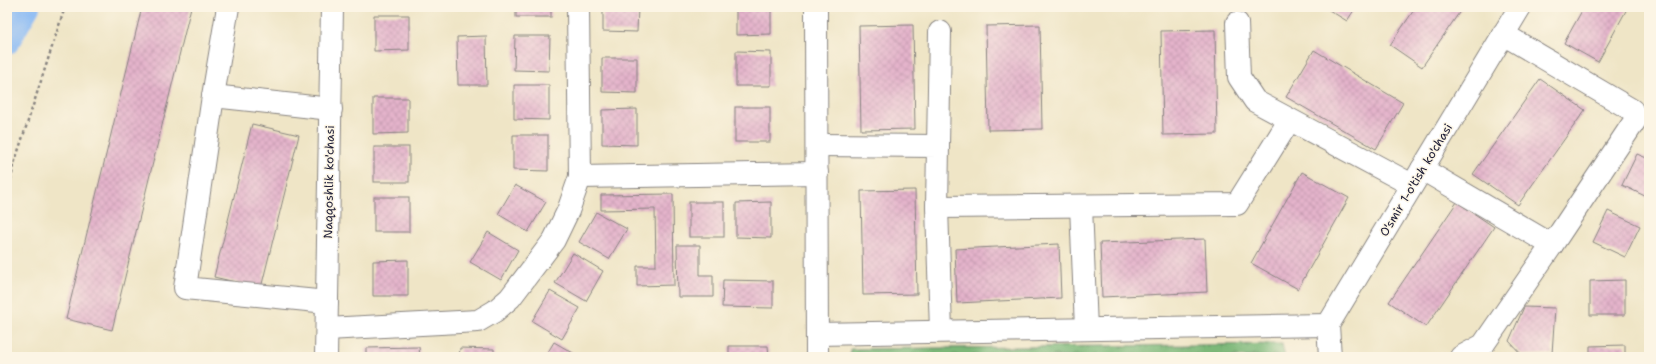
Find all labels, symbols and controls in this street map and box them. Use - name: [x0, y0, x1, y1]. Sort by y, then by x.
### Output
- street label: O'smir 1-o'tish ko'chasi: [1376, 121, 1456, 239]
- street label: Naqqoshlik ko'chasi: [320, 125, 338, 239]

